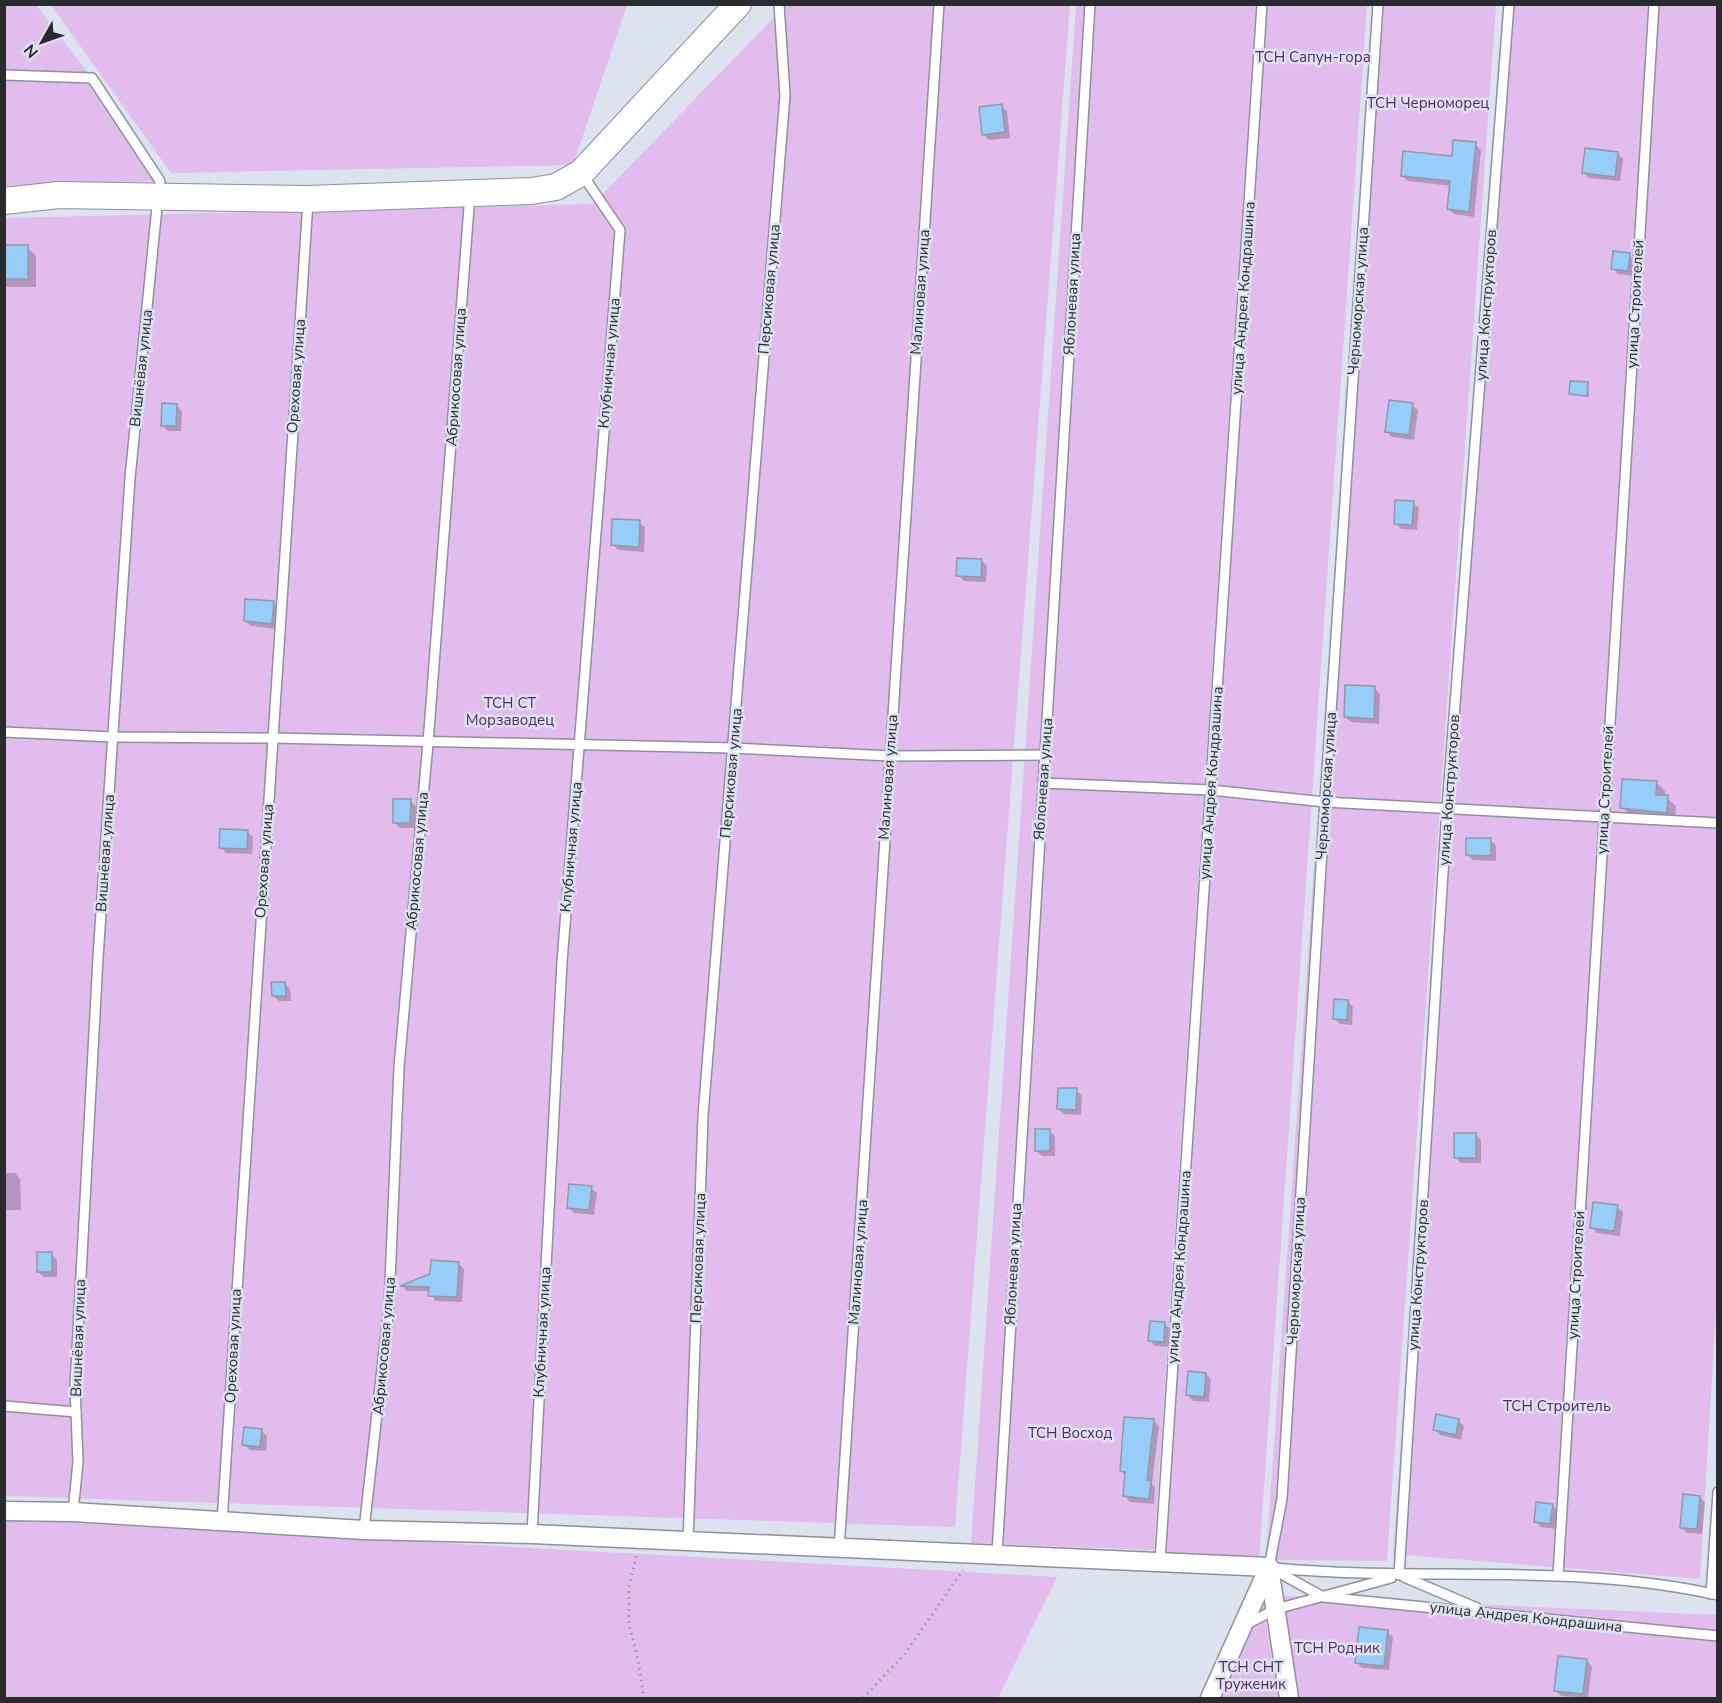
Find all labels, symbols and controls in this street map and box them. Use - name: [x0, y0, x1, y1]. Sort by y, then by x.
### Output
- north arrow: [12, 12, 72, 72]
- text: N: [19, 39, 44, 63]
- park label: ТСН Сапун-гора: [1255, 47, 1371, 67]
- park label: ТСН Черноморец: [1367, 93, 1489, 113]
- street label: улица Андрея Кондрашина: [1226, 201, 1260, 395]
- street label: Персиковая улица: [753, 223, 785, 355]
- street label: Черноморская улица: [1343, 226, 1373, 376]
- street label: Малиновая улица: [906, 229, 934, 355]
- street label: улица Конструкторов: [1471, 229, 1501, 381]
- street label: Яблоневая улица: [1059, 232, 1085, 356]
- street label: улица Строителей: [1622, 239, 1648, 369]
- street label: Клубничная улица: [593, 297, 625, 429]
- street label: Абрикосовая улица: [441, 307, 471, 447]
- street label: Вишнёвая улица: [125, 308, 157, 428]
- street label: Ореховая улица: [282, 318, 310, 434]
- street label: улица Андрея Кондрашина: [1194, 686, 1228, 880]
- park label: ТСН СТ Морзаводец: [466, 693, 554, 730]
- street label: Персиковая улица: [715, 707, 747, 839]
- street label: Черноморская улица: [1311, 711, 1341, 861]
- street label: Малиновая улица: [874, 714, 902, 840]
- street label: улица Конструкторов: [1434, 714, 1464, 866]
- street label: Яблоневая улица: [1029, 717, 1057, 841]
- street label: улица Строителей: [1592, 725, 1618, 855]
- street label: Клубничная улица: [555, 781, 587, 913]
- street label: Абрикосовая улица: [401, 791, 433, 931]
- street label: Вишнёвая улица: [91, 794, 119, 912]
- street label: Ореховая улица: [250, 803, 278, 919]
- street label: улица Андрея Кондрашина: [1162, 1170, 1196, 1364]
- street label: Персиковая улица: [686, 1192, 710, 1324]
- street label: Черноморская улица: [1282, 1196, 1310, 1346]
- street label: Малиновая улица: [844, 1199, 872, 1325]
- street label: улица Конструкторов: [1403, 1199, 1433, 1351]
- street label: Яблоневая улица: [1000, 1202, 1026, 1326]
- street label: улица Строителей: [1563, 1210, 1589, 1340]
- street label: Клубничная улица: [529, 1266, 555, 1398]
- street label: Абрикосовая улица: [368, 1276, 400, 1416]
- street label: Вишнёвая улица: [66, 1279, 90, 1397]
- street label: Ореховая улица: [220, 1288, 246, 1404]
- park label: ТСН Строитель: [1503, 1396, 1611, 1416]
- park label: ТСН Восход: [1028, 1423, 1112, 1443]
- street label: улица Андрея Кондрашина: [1429, 1597, 1623, 1637]
- park label: ТСН Родник: [1294, 1638, 1380, 1658]
- park label: ТСН СНТ Труженик: [1216, 1657, 1286, 1694]

